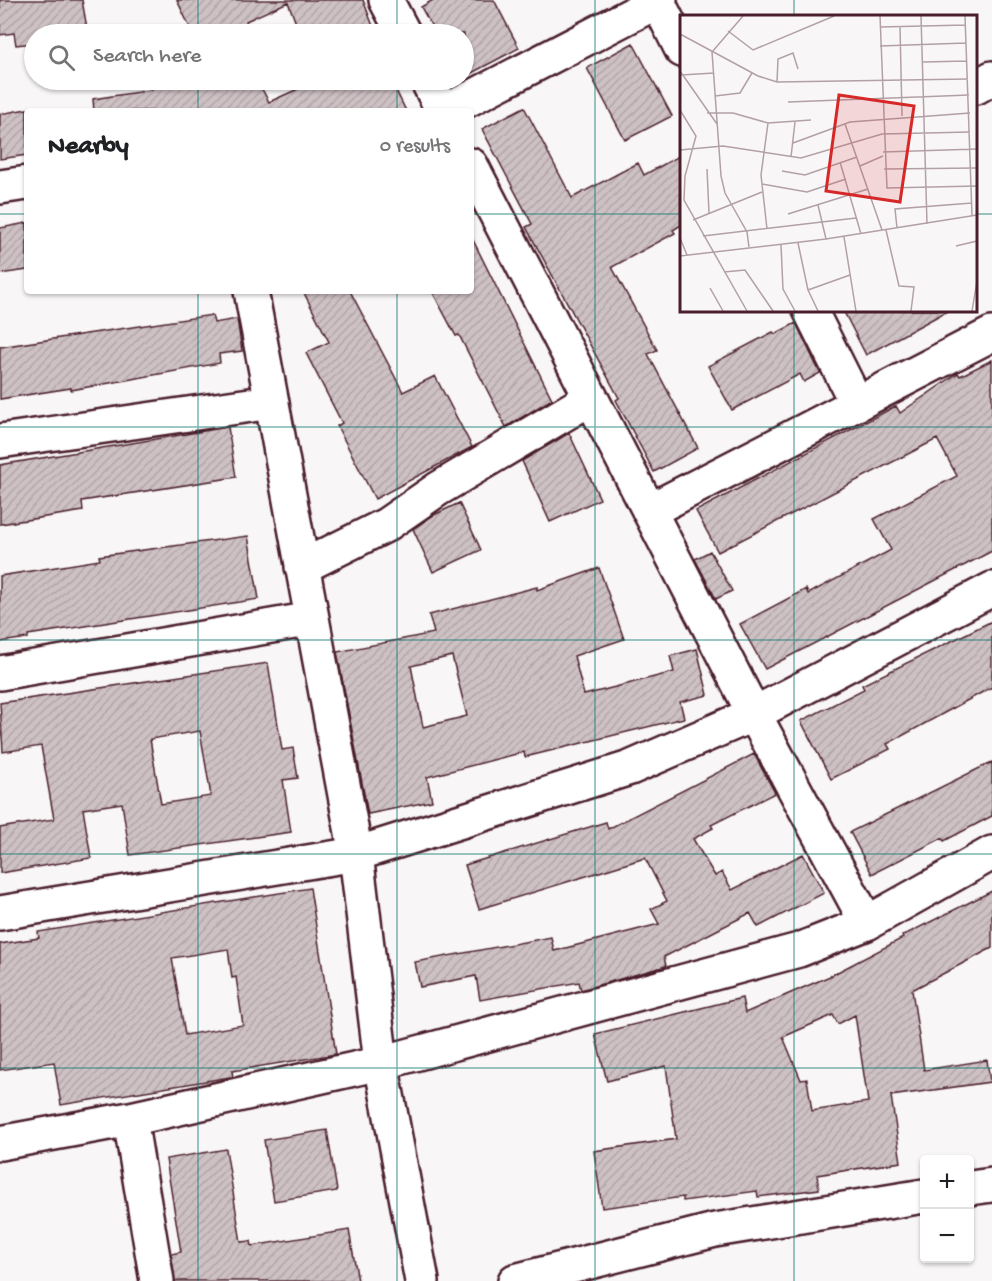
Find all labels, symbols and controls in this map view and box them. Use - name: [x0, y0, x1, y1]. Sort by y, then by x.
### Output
- inset map: [680, 15, 977, 312]
- search box: [24, 24, 474, 90]
- icon: search: [45, 41, 78, 74]
- text: Search here: [93, 44, 201, 70]
- text: Nearby: [48, 132, 129, 163]
- text: 0 results: [380, 136, 450, 159]
- map controls: [920, 1155, 974, 1263]
- button: +: [920, 1155, 974, 1209]
- button: −: [920, 1209, 974, 1263]

